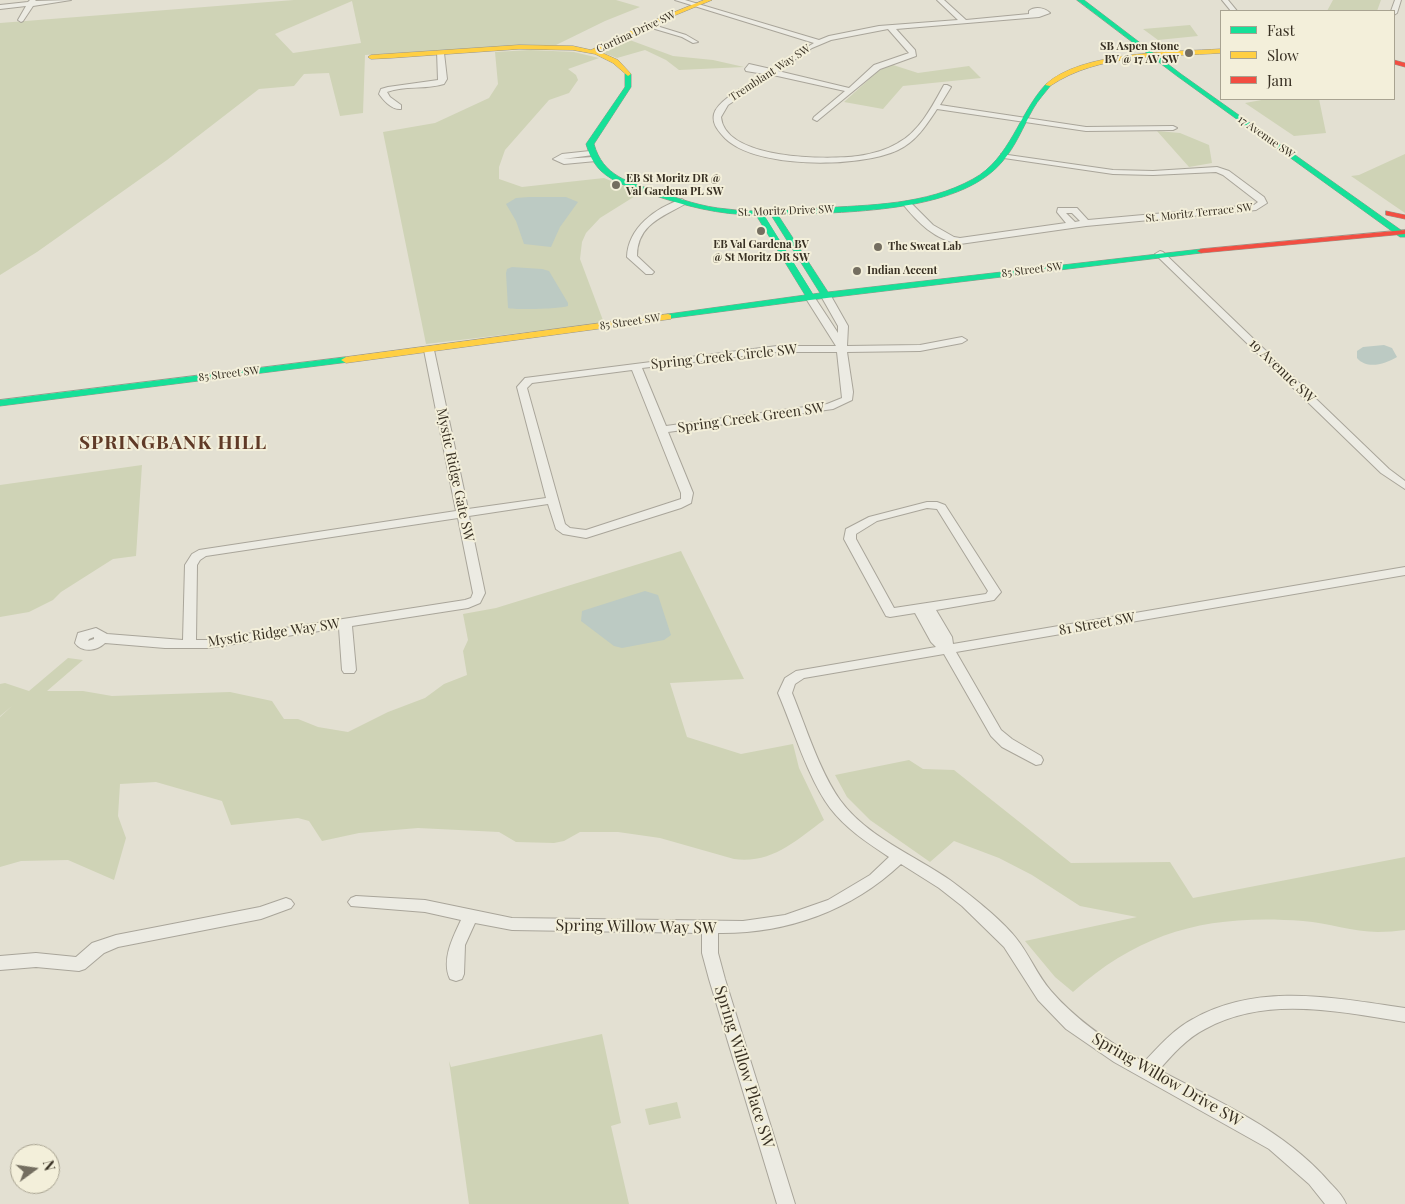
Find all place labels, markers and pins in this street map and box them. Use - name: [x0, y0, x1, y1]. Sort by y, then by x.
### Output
- place label: SB Aspen Stone BV @ 17 AV SW: [1100, 40, 1179, 66]
- marker: SB Aspen Stone BV @ 17 AV SW: [1183, 47, 1195, 59]
- place label: EB St Moritz DR @ Val Gardena PL SW: [626, 172, 723, 198]
- marker: EB St Moritz DR @ Val Gardena PL SW: [610, 179, 622, 191]
- marker: EB Val Gardena BV @ St Moritz DR SW: [755, 225, 767, 237]
- place label: EB Val Gardena BV @ St Moritz DR SW: [712, 238, 810, 264]
- place label: The Sweat Lab: [888, 240, 961, 254]
- marker: The Sweat Lab: [872, 241, 884, 253]
- place label: Indian Accent: [867, 264, 937, 278]
- marker: Indian Accent: [851, 265, 863, 277]

